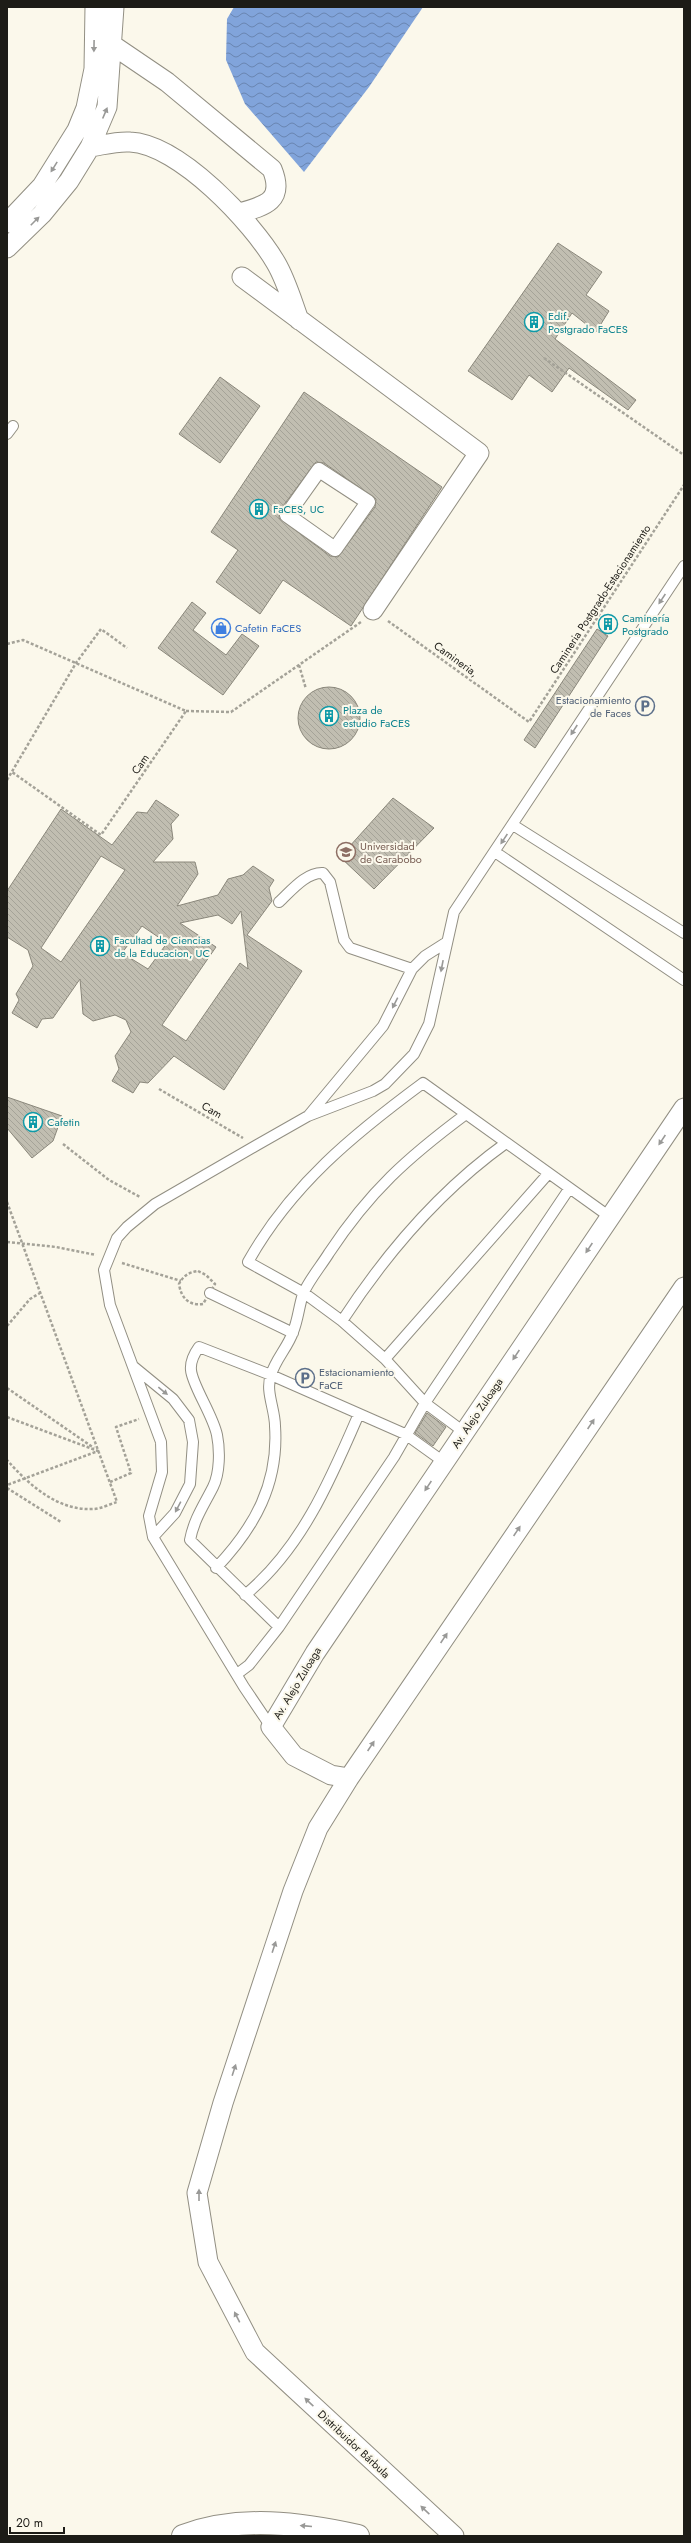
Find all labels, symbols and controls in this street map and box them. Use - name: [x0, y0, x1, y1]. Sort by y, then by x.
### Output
- one-way arrow: [91, 40, 97, 53]
- one-way arrow: [102, 106, 108, 118]
- one-way arrow: [50, 162, 58, 172]
- one-way arrow: [30, 216, 40, 226]
- place label: Edif. Postgrado FaCES: [548, 308, 628, 337]
- building icon: Edif. Postgrado FaCES: [523, 311, 545, 333]
- building icon: FaCES, UC: [248, 498, 270, 520]
- place label: FaCES, UC: [273, 501, 324, 517]
- street label: Camineria Postgrado-Estacionamiento: [546, 521, 654, 677]
- one-way arrow: [658, 593, 666, 604]
- place label: Caminería Postgrado: [622, 610, 670, 639]
- building icon: Caminería Postgrado: [597, 613, 619, 635]
- shop icon: Cafetin FaCES: [210, 617, 232, 639]
- place label: Cafetin FaCES: [235, 620, 301, 636]
- street label: Camineria,: [431, 638, 481, 680]
- place label: Estacionamiento de Faces: [556, 692, 632, 721]
- parking icon: Estacionamiento de Faces: [634, 695, 656, 717]
- place label: Plaza de estudio FaCES: [343, 702, 410, 731]
- building icon: Plaza de estudio FaCES: [318, 705, 340, 727]
- one-way arrow: [571, 724, 578, 736]
- street label: Cam: [127, 751, 153, 777]
- one-way arrow: [500, 834, 508, 844]
- place label: Universidad de Carabobo: [360, 838, 422, 867]
- school or university icon: Universidad de Carabobo: [335, 841, 357, 863]
- place label: Facultad de Ciencias de la Educacion, UC: [114, 932, 211, 961]
- building icon: Facultad de Ciencias de la Educacion, UC: [89, 935, 111, 957]
- one-way arrow: [438, 960, 444, 973]
- one-way arrow: [392, 998, 398, 1009]
- street label: Cam: [199, 1098, 225, 1122]
- building icon: Cafetin: [22, 1111, 44, 1133]
- place label: Cafetin: [47, 1114, 80, 1130]
- one-way arrow: [658, 1135, 666, 1145]
- one-way arrow: [585, 1243, 593, 1253]
- one-way arrow: [512, 1350, 520, 1360]
- place label: Estacionamiento FaCE: [319, 1364, 394, 1393]
- parking icon: Estacionamiento FaCE: [294, 1367, 316, 1389]
- street label: Av. Alejo Zuloaga: [447, 1375, 507, 1451]
- one-way arrow: [158, 1386, 168, 1395]
- one-way arrow: [587, 1418, 595, 1429]
- one-way arrow: [424, 1481, 432, 1492]
- one-way arrow: [175, 1501, 181, 1513]
- one-way arrow: [514, 1525, 521, 1537]
- one-way arrow: [440, 1633, 448, 1643]
- street label: Av. Alejo Zuloaga: [269, 1644, 325, 1722]
- one-way arrow: [367, 1740, 375, 1751]
- one-way arrow: [271, 1940, 277, 1952]
- one-way arrow: [231, 2064, 237, 2076]
- one-way arrow: [196, 2188, 202, 2201]
- one-way arrow: [234, 2311, 240, 2323]
- one-way arrow: [304, 2397, 314, 2407]
- street label: Distribuidor Bárbula: [314, 2406, 394, 2482]
- one-way arrow: [420, 2505, 430, 2514]
- scale bar: [10, 2509, 64, 2535]
- text: 20 m: [16, 2514, 43, 2532]
- one-way arrow: [300, 2522, 312, 2529]

